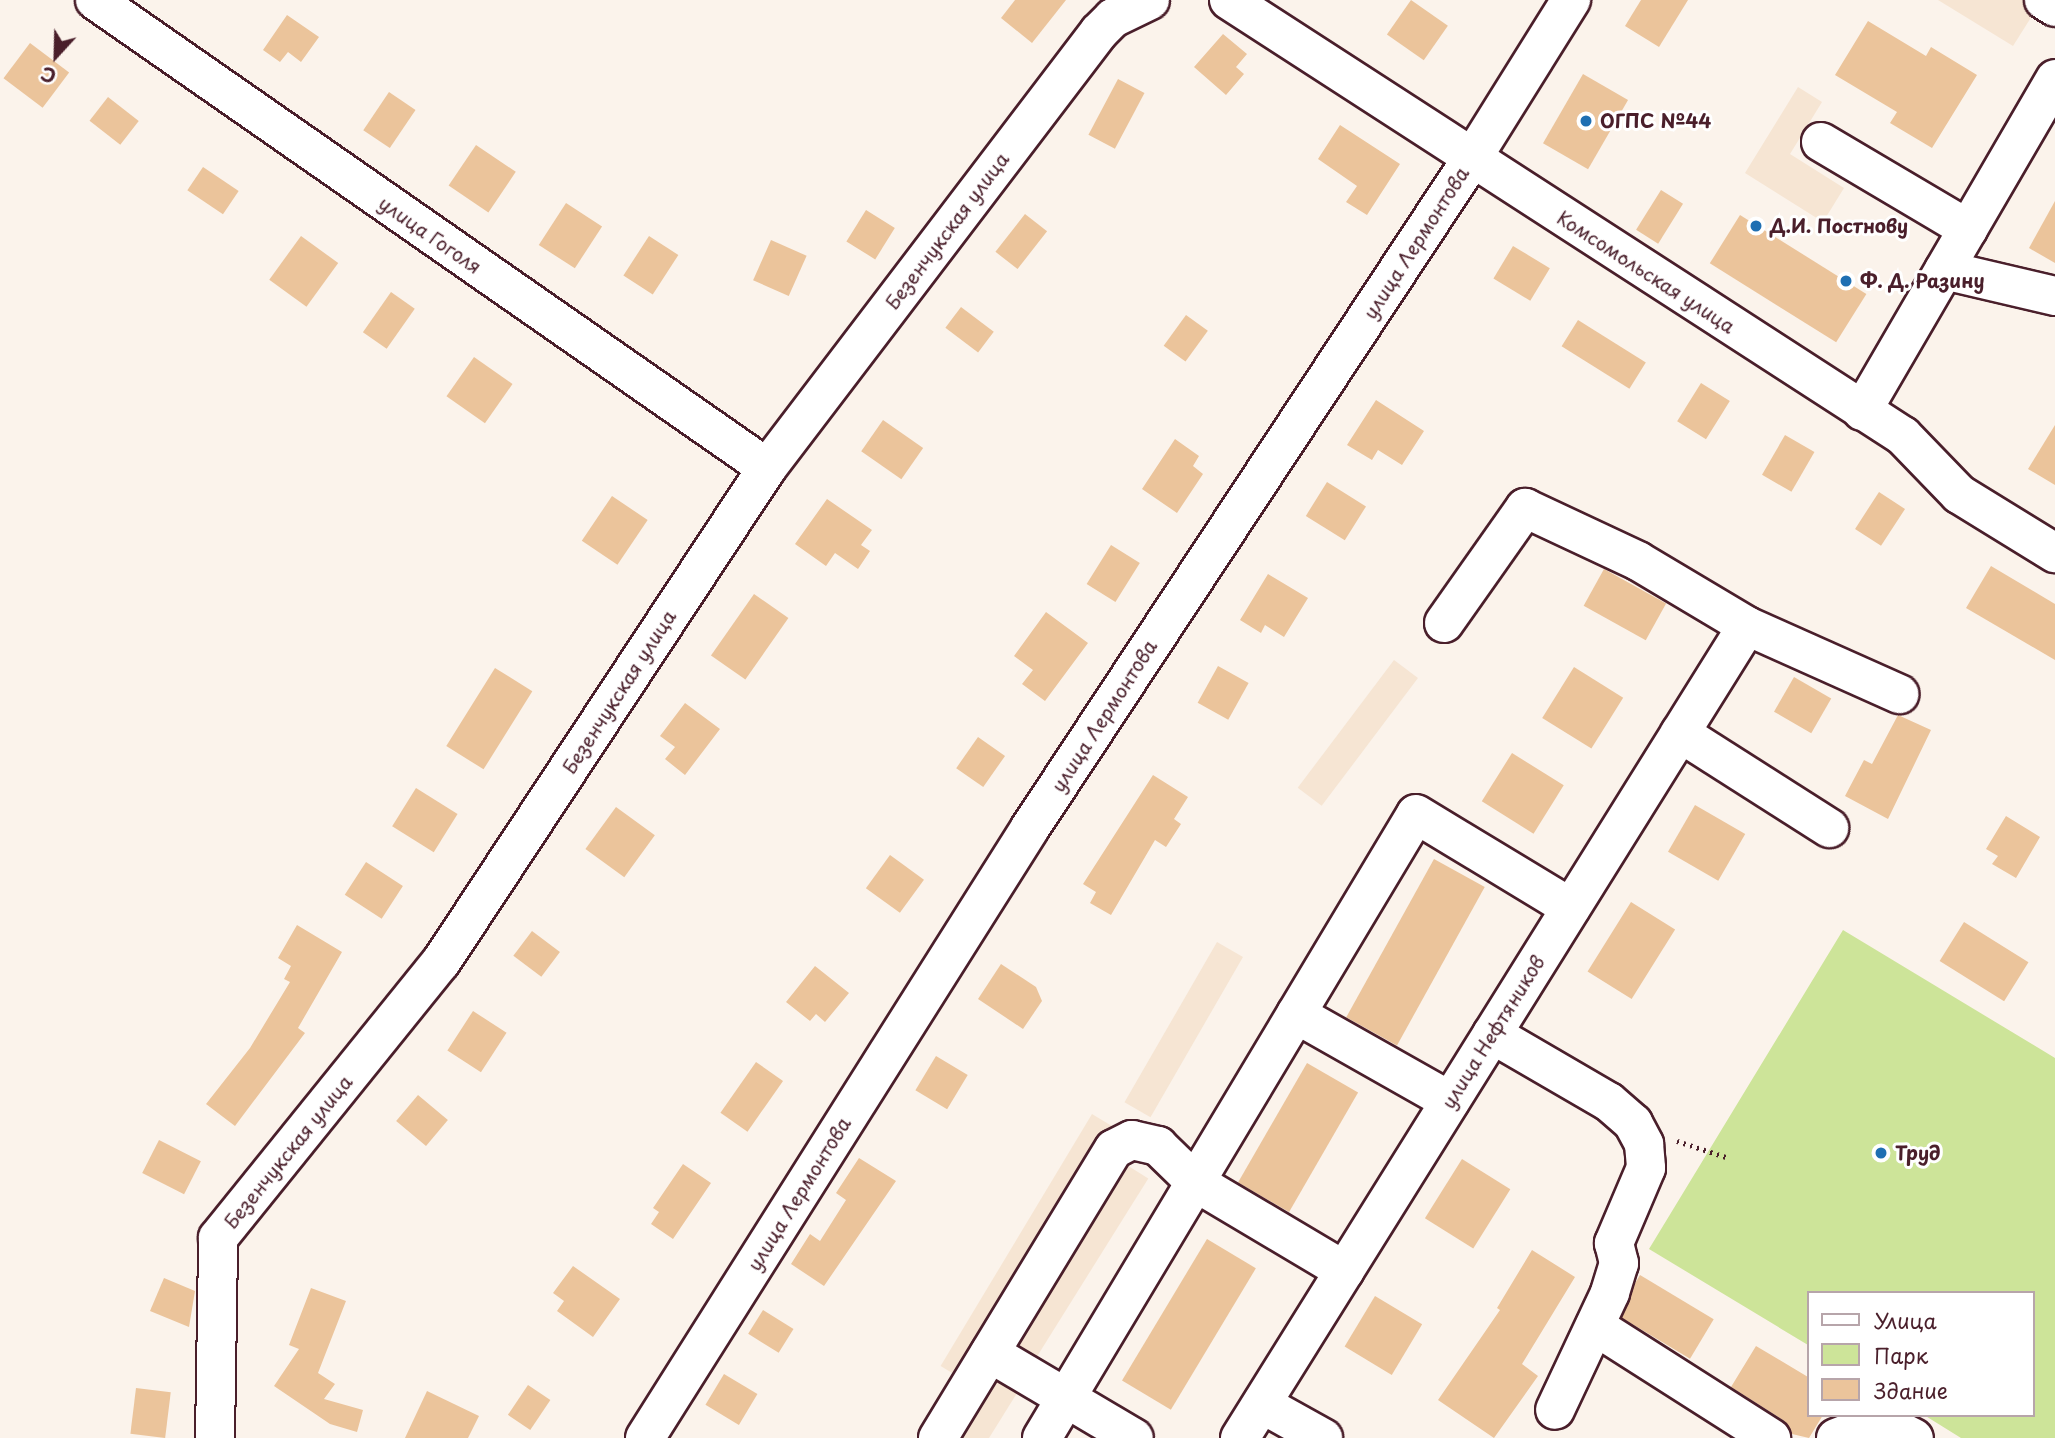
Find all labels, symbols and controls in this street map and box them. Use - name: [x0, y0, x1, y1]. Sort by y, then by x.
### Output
- north arrow: [21, 21, 91, 91]
- text: С: [36, 60, 60, 91]
- place label: ОГПС №44: [1600, 110, 1712, 132]
- marker: ОГПС №44: [1578, 113, 1594, 129]
- street label: Безенчукская улица: [880, 147, 1014, 315]
- street label: улица Лермонтова: [1358, 162, 1474, 324]
- street label: улица Гоголя: [374, 191, 486, 279]
- street label: Комсомольская улица: [1552, 206, 1740, 338]
- place label: Д.И. Постнову: [1770, 215, 1908, 237]
- marker: Д.И. Постнову: [1748, 218, 1764, 234]
- place label: Ф. Д. Разину: [1860, 270, 1985, 292]
- marker: Ф. Д. Разину: [1838, 273, 1854, 289]
- street label: Безенчукская улица: [557, 605, 681, 779]
- street label: улица Лермонтова: [1046, 635, 1162, 797]
- street label: улица Нефтяников: [1436, 951, 1550, 1113]
- street label: Безенчукская улица: [219, 1070, 357, 1234]
- street label: улица Лермонтова: [742, 1113, 856, 1275]
- place label: Труд: [1895, 1142, 1940, 1164]
- marker: Труд: [1873, 1145, 1889, 1161]
- legend: [1806, 1291, 2034, 1417]
- text: Улица: [1874, 1304, 1937, 1336]
- text: Парк: [1874, 1339, 1928, 1371]
- text: Здание: [1874, 1374, 1948, 1406]

